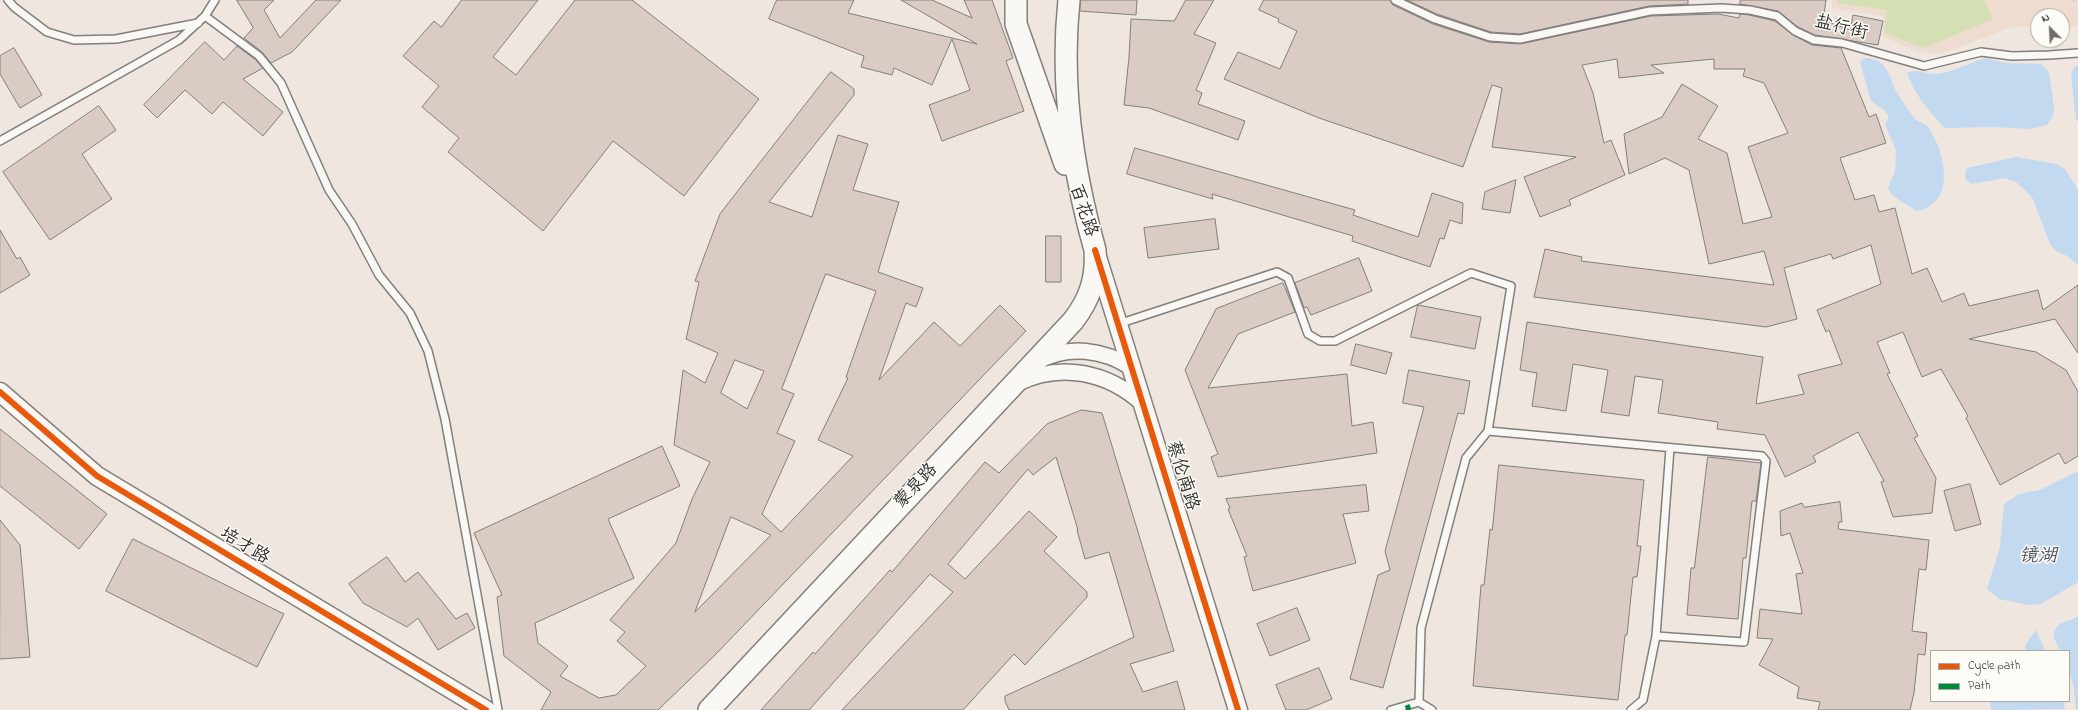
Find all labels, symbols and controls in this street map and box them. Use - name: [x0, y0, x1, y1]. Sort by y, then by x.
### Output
- north arrow: [2030, 8, 2070, 48]
- text: N: [2039, 9, 2052, 27]
- street label: 盐行街: [1812, 12, 1870, 46]
- street label: 百花路: [1063, 182, 1101, 240]
- street label: 蔡伦南路: [1160, 438, 1202, 514]
- street label: 蒙泉路: [891, 460, 943, 514]
- street label: 培才路: [215, 524, 273, 570]
- water label: 镜湖: [2019, 547, 2057, 569]
- legend: [1930, 650, 2070, 702]
- text: Cycle path: [1968, 657, 2020, 675]
- text: Path: [1968, 677, 1990, 695]

